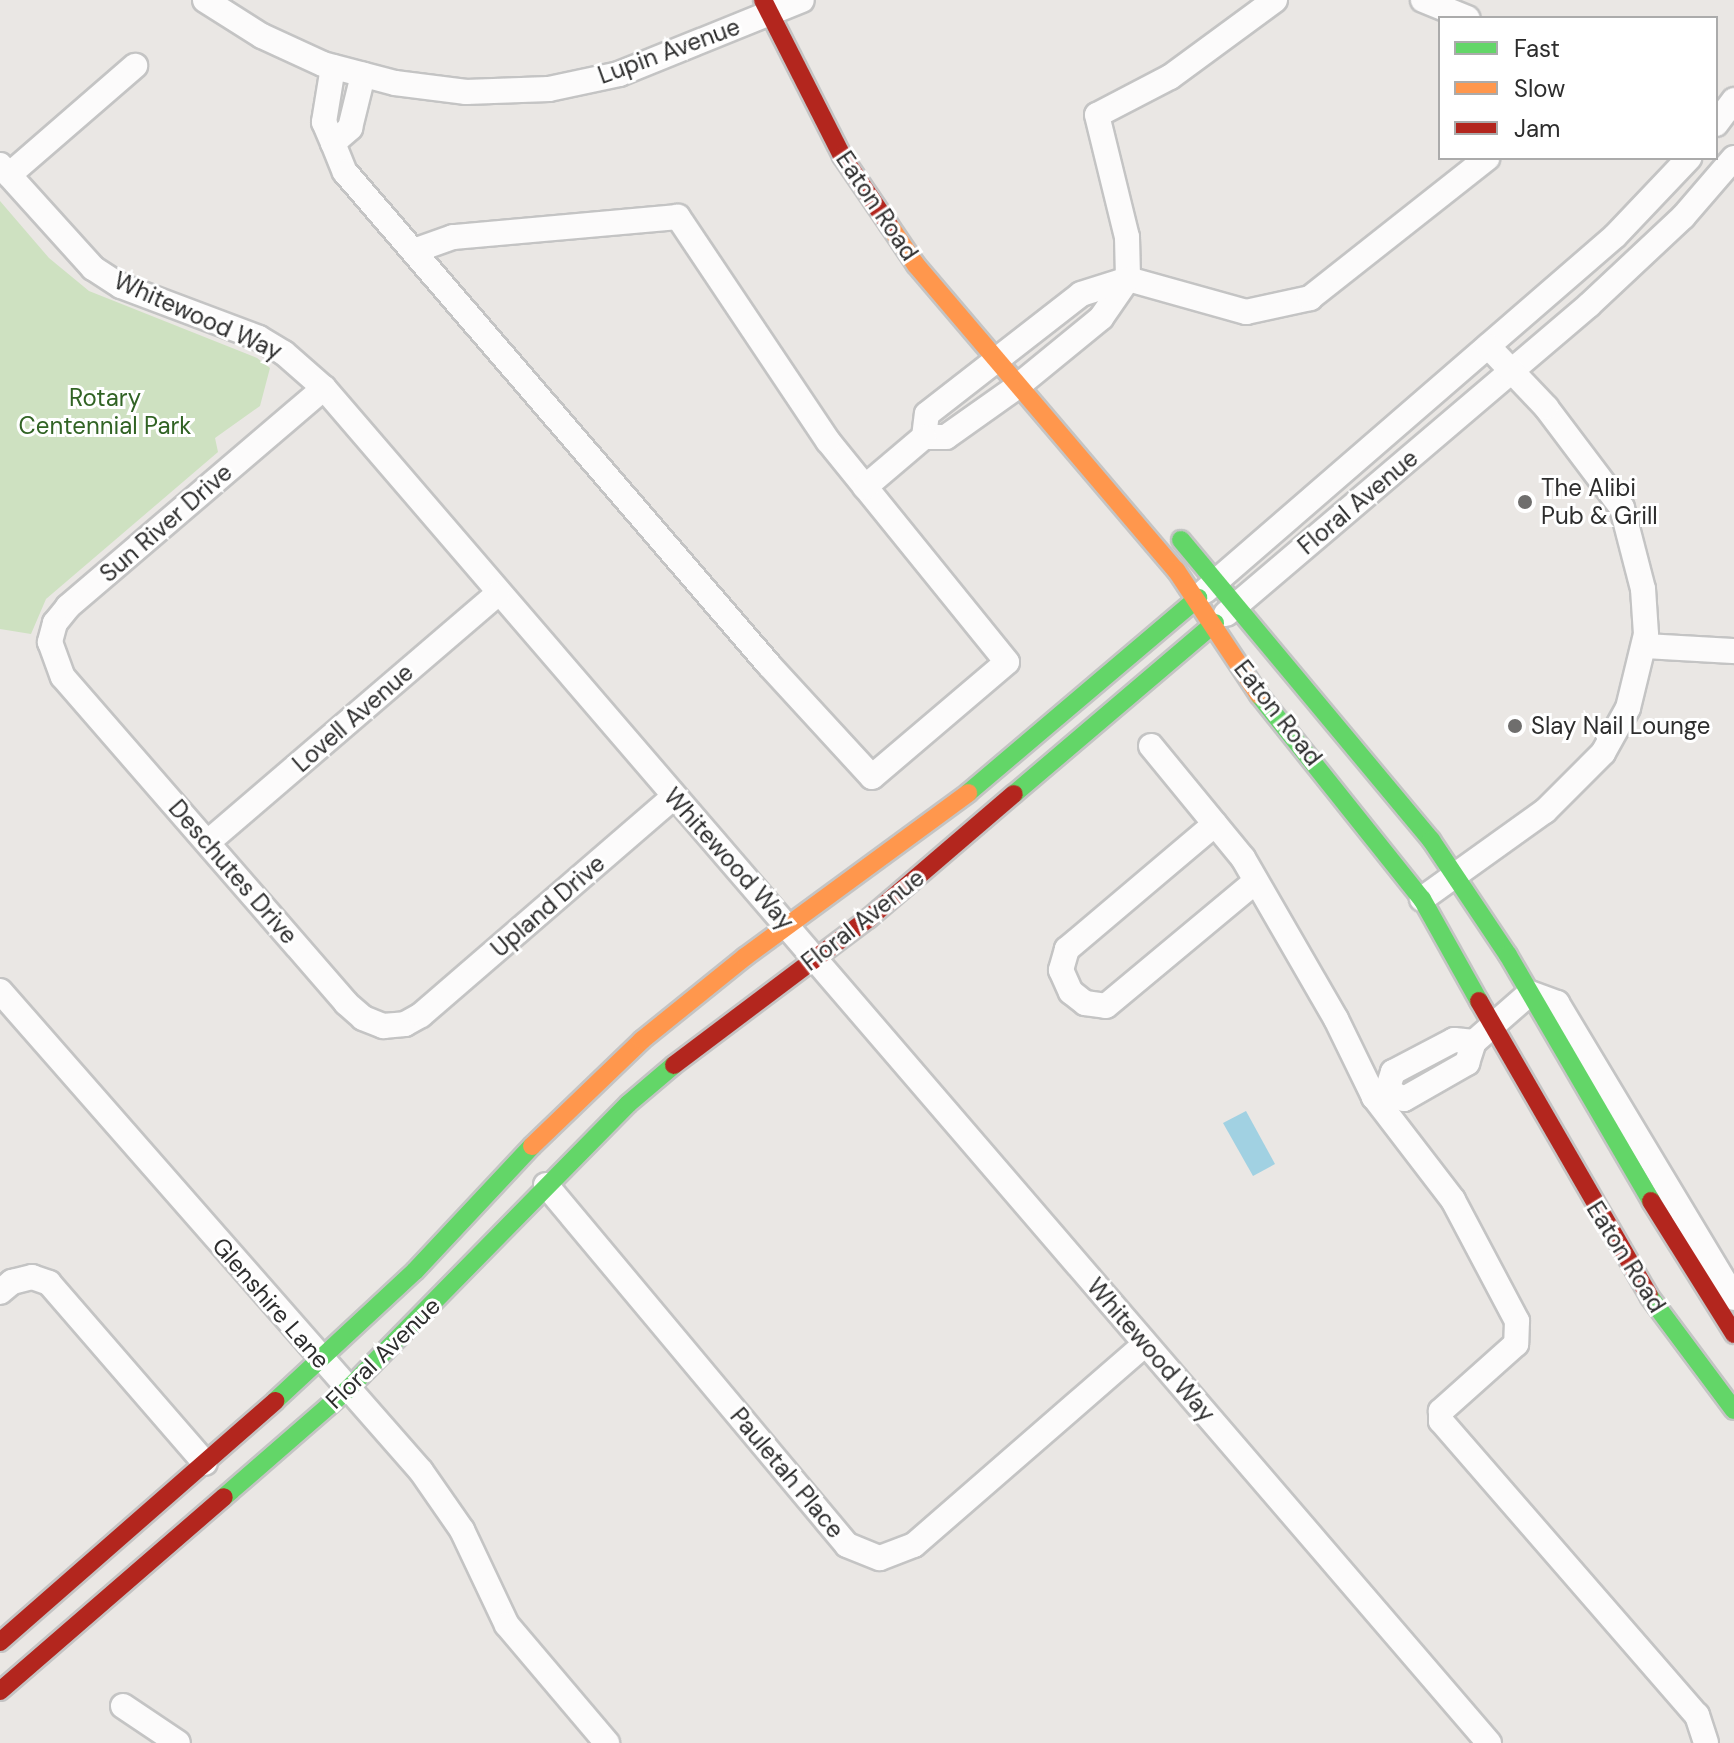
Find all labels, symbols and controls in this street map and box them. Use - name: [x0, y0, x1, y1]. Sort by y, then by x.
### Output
- street label: Lupin Avenue: [594, 12, 744, 90]
- legend: [1438, 16, 1718, 160]
- text: Fast: [1514, 33, 1560, 64]
- text: Slow: [1514, 73, 1565, 104]
- text: Jam: [1514, 113, 1560, 144]
- street label: Eaton Road: [830, 146, 924, 266]
- street label: Whitewood Way: [110, 266, 286, 366]
- park label: Rotary Centennial Park: [19, 384, 191, 440]
- street label: Floral Avenue: [1292, 444, 1424, 560]
- street label: Sun River Drive: [94, 458, 238, 588]
- place label: The Alibi Pub & Grill: [1541, 474, 1658, 530]
- marker: The Alibi Pub & Grill: [1516, 493, 1534, 511]
- street label: Eaton Road: [1228, 655, 1328, 771]
- street label: Lovell Avenue: [287, 658, 419, 778]
- place label: Slay Nail Lounge: [1531, 712, 1710, 740]
- marker: Slay Nail Lounge: [1506, 717, 1524, 735]
- street label: Whitewood Way: [658, 782, 800, 936]
- street label: Deschutes Drive: [163, 794, 303, 950]
- street label: Upland Drive: [485, 849, 611, 963]
- street label: Floral Avenue: [796, 863, 930, 977]
- street label: Eaton Road: [1581, 1196, 1671, 1318]
- street label: Glenshire Lane: [206, 1232, 336, 1374]
- street label: Whitewood Way: [1081, 1272, 1221, 1428]
- street label: Floral Avenue: [320, 1291, 446, 1415]
- street label: Pauletah Place: [724, 1402, 850, 1544]

